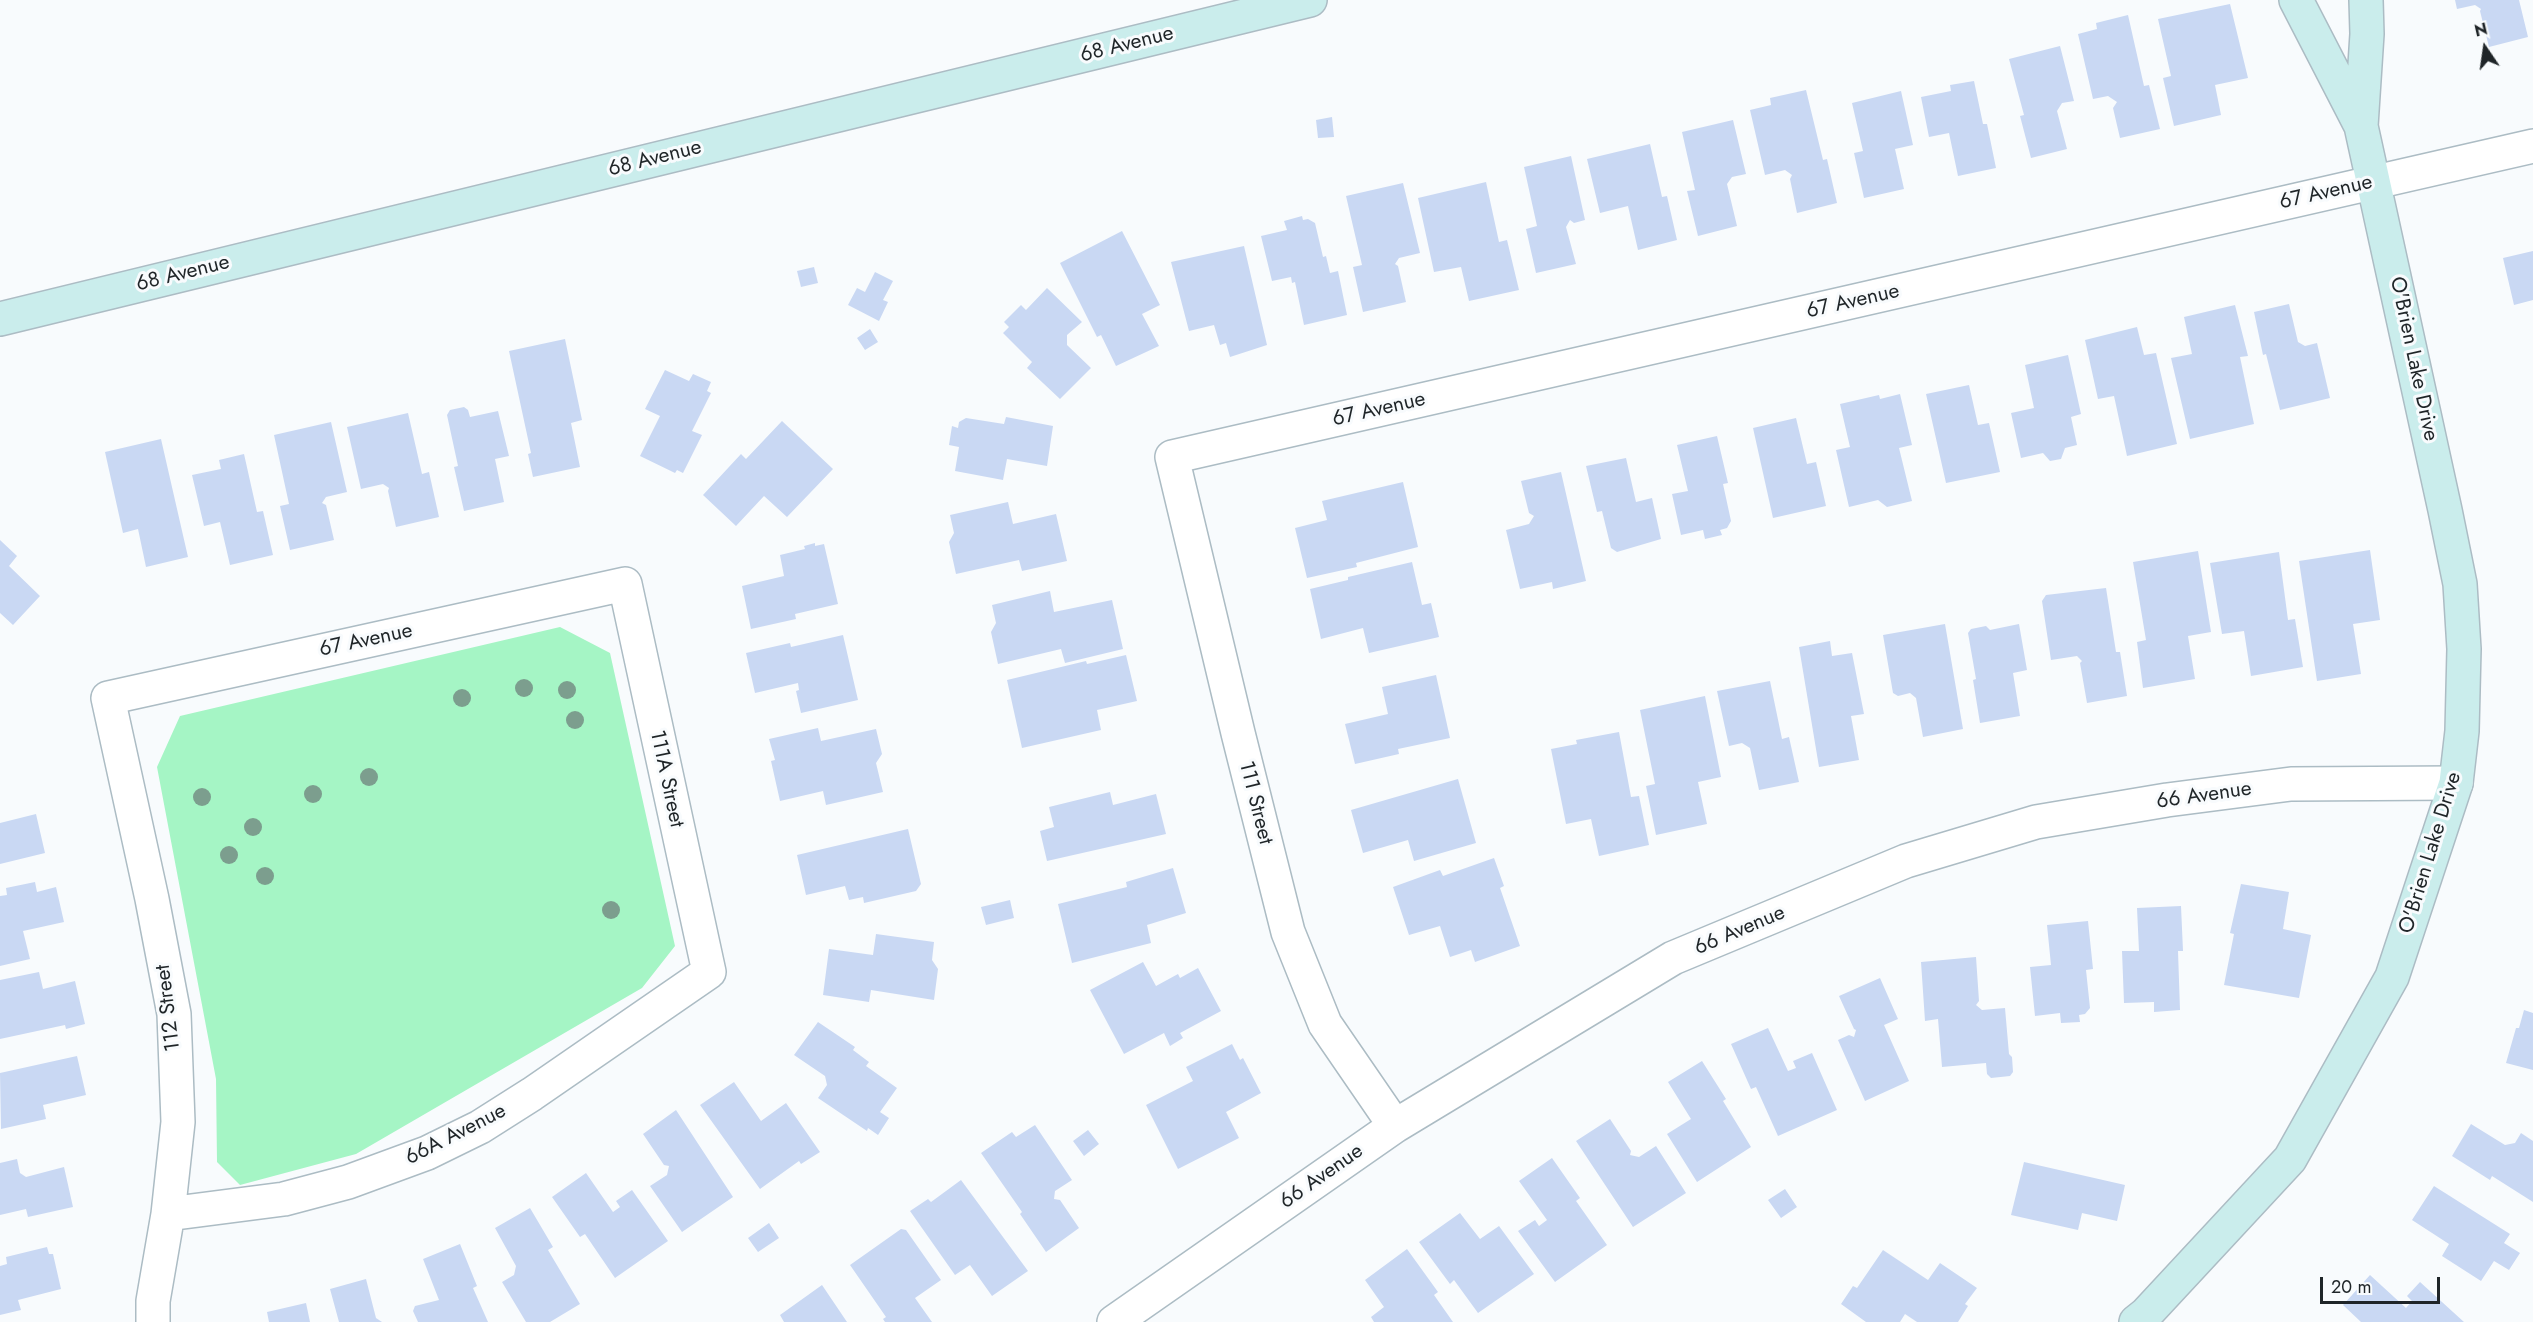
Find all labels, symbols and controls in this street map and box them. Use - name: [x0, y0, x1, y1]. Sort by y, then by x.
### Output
- text: N: [2472, 17, 2490, 43]
- north arrow: [2455, 18, 2515, 78]
- street label: 68 Avenue: [1078, 21, 1176, 69]
- street label: 68 Avenue: [606, 135, 704, 183]
- street label: 67 Avenue: [2277, 170, 2375, 216]
- street label: 68 Avenue: [134, 250, 232, 298]
- street label: O'Brien Lake Drive: [2383, 275, 2443, 443]
- street label: 67 Avenue: [1804, 279, 1902, 325]
- street label: 67 Avenue: [1330, 387, 1428, 433]
- street label: 67 Avenue: [317, 619, 415, 663]
- street label: 111A Street: [643, 728, 689, 830]
- street label: 111 Street: [1233, 759, 1277, 847]
- street label: O'Brien Lake Drive: [2394, 769, 2468, 937]
- street label: 66 Avenue: [2155, 777, 2253, 815]
- street label: 66 Avenue: [1691, 901, 1789, 961]
- street label: 112 Street: [151, 963, 187, 1053]
- street label: 66A Avenue: [401, 1099, 511, 1171]
- street label: 66 Avenue: [1275, 1139, 1369, 1215]
- scale bar: [2323, 1265, 2443, 1303]
- text: 20 m: [2331, 1274, 2371, 1300]

